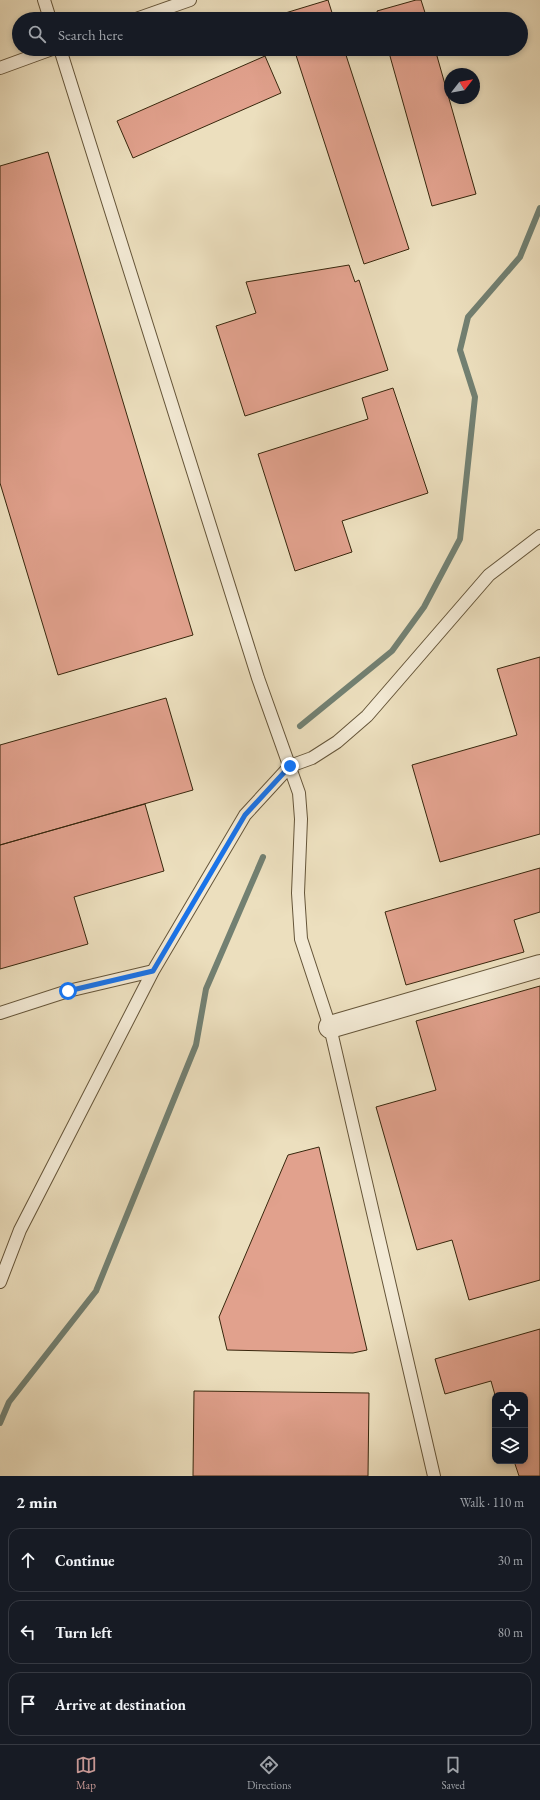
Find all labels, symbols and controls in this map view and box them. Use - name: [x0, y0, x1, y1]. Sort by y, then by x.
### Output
- search box: [12, 12, 528, 56]
- icon: search: [26, 23, 48, 45]
- text: Search here: [58, 25, 123, 44]
- north arrow: [444, 68, 480, 104]
- route end: [281, 757, 299, 775]
- route start: [59, 982, 77, 1000]
- map controls: [492, 1392, 528, 1464]
- button: locate: [492, 1392, 528, 1428]
- button: layers: [492, 1428, 528, 1464]
- text: 2 min: [16, 1491, 57, 1513]
- text: Walk · 110 m: [460, 1494, 524, 1511]
- icon: ahead: [17, 1549, 39, 1571]
- text: Continue: [55, 1551, 115, 1570]
- text: 30 m: [498, 1552, 523, 1569]
- icon: left: [17, 1621, 39, 1643]
- text: Turn left: [55, 1623, 112, 1642]
- text: 80 m: [498, 1624, 523, 1641]
- icon: arrive: [17, 1693, 39, 1715]
- text: Arrive at destination: [55, 1695, 186, 1714]
- tab: Map: [75, 1754, 97, 1792]
- tab: Directions: [247, 1754, 291, 1792]
- tab: Saved: [441, 1754, 465, 1792]

